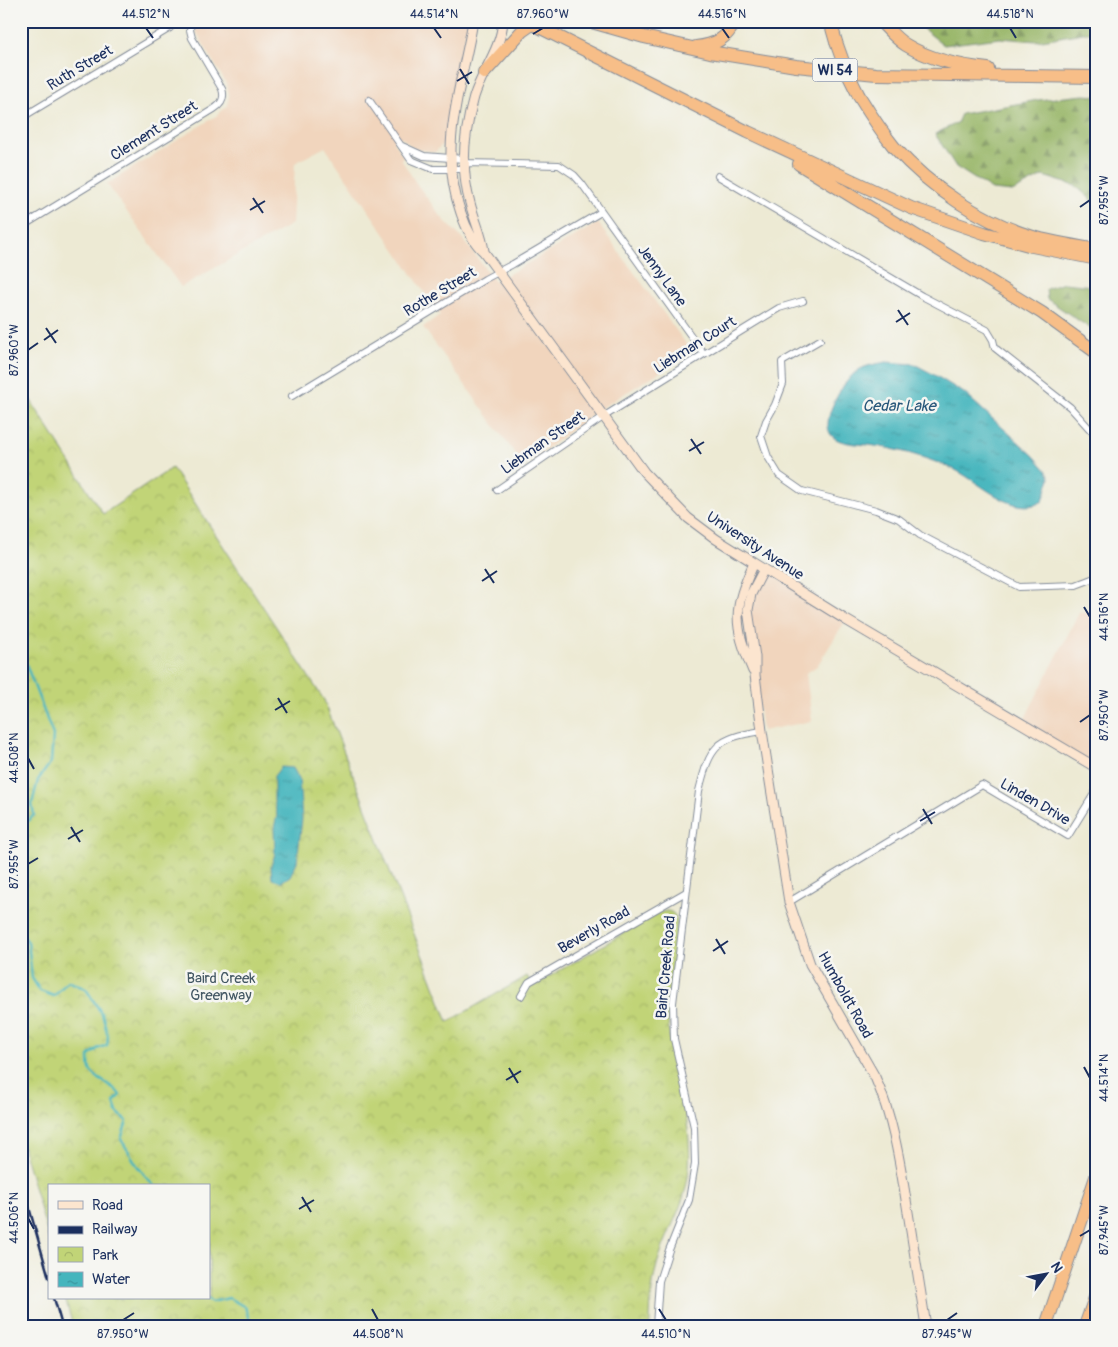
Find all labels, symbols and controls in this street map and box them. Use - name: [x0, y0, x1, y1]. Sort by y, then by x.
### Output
- text: 44.512°N: [122, 7, 170, 22]
- text: 44.514°N: [410, 7, 458, 22]
- text: 87.960°W: [517, 7, 569, 22]
- text: 44.516°N: [698, 7, 746, 22]
- text: 44.518°N: [986, 7, 1034, 22]
- street label: Ruth Street: [44, 41, 117, 95]
- road number: WI 54: [812, 58, 858, 82]
- street label: Clement Street: [107, 96, 202, 165]
- text: 87.955°W: [1097, 175, 1112, 225]
- street label: Jenny Lane: [633, 241, 691, 311]
- street label: Rothe Street: [400, 262, 480, 321]
- street label: Liebman Court: [650, 312, 741, 378]
- text: 87.960°W: [7, 324, 22, 376]
- water label: Cedar Lake: [862, 396, 938, 416]
- street label: Liebman Street: [497, 407, 589, 479]
- street label: University Avenue: [703, 507, 808, 585]
- text: 44.516°N: [1097, 593, 1112, 641]
- text: 87.950°W: [1097, 689, 1112, 741]
- text: 44.508°N: [7, 733, 22, 783]
- street label: Linden Drive: [997, 774, 1074, 830]
- text: 87.955°W: [7, 839, 22, 889]
- street label: Beverly Road: [555, 902, 633, 958]
- street label: Baird Creek Road: [652, 915, 680, 1019]
- street label: Humboldt Road: [813, 948, 877, 1042]
- park label: Baird Creek Greenway: [186, 969, 256, 1005]
- text: 44.514°N: [1097, 1054, 1112, 1102]
- legend: [48, 1184, 210, 1300]
- text: 44.506°N: [7, 1192, 22, 1244]
- text: Road: [92, 1196, 123, 1215]
- text: 87.945°W: [1097, 1205, 1112, 1255]
- text: Railway: [92, 1220, 138, 1239]
- text: Park: [92, 1246, 119, 1265]
- north arrow: [1020, 1250, 1070, 1300]
- text: N: [1047, 1259, 1066, 1276]
- text: Water: [92, 1270, 131, 1289]
- text: 87.950°W: [97, 1327, 149, 1342]
- text: 44.508°N: [353, 1327, 403, 1342]
- text: 44.510°N: [641, 1327, 691, 1342]
- text: 87.945°W: [922, 1327, 972, 1342]

